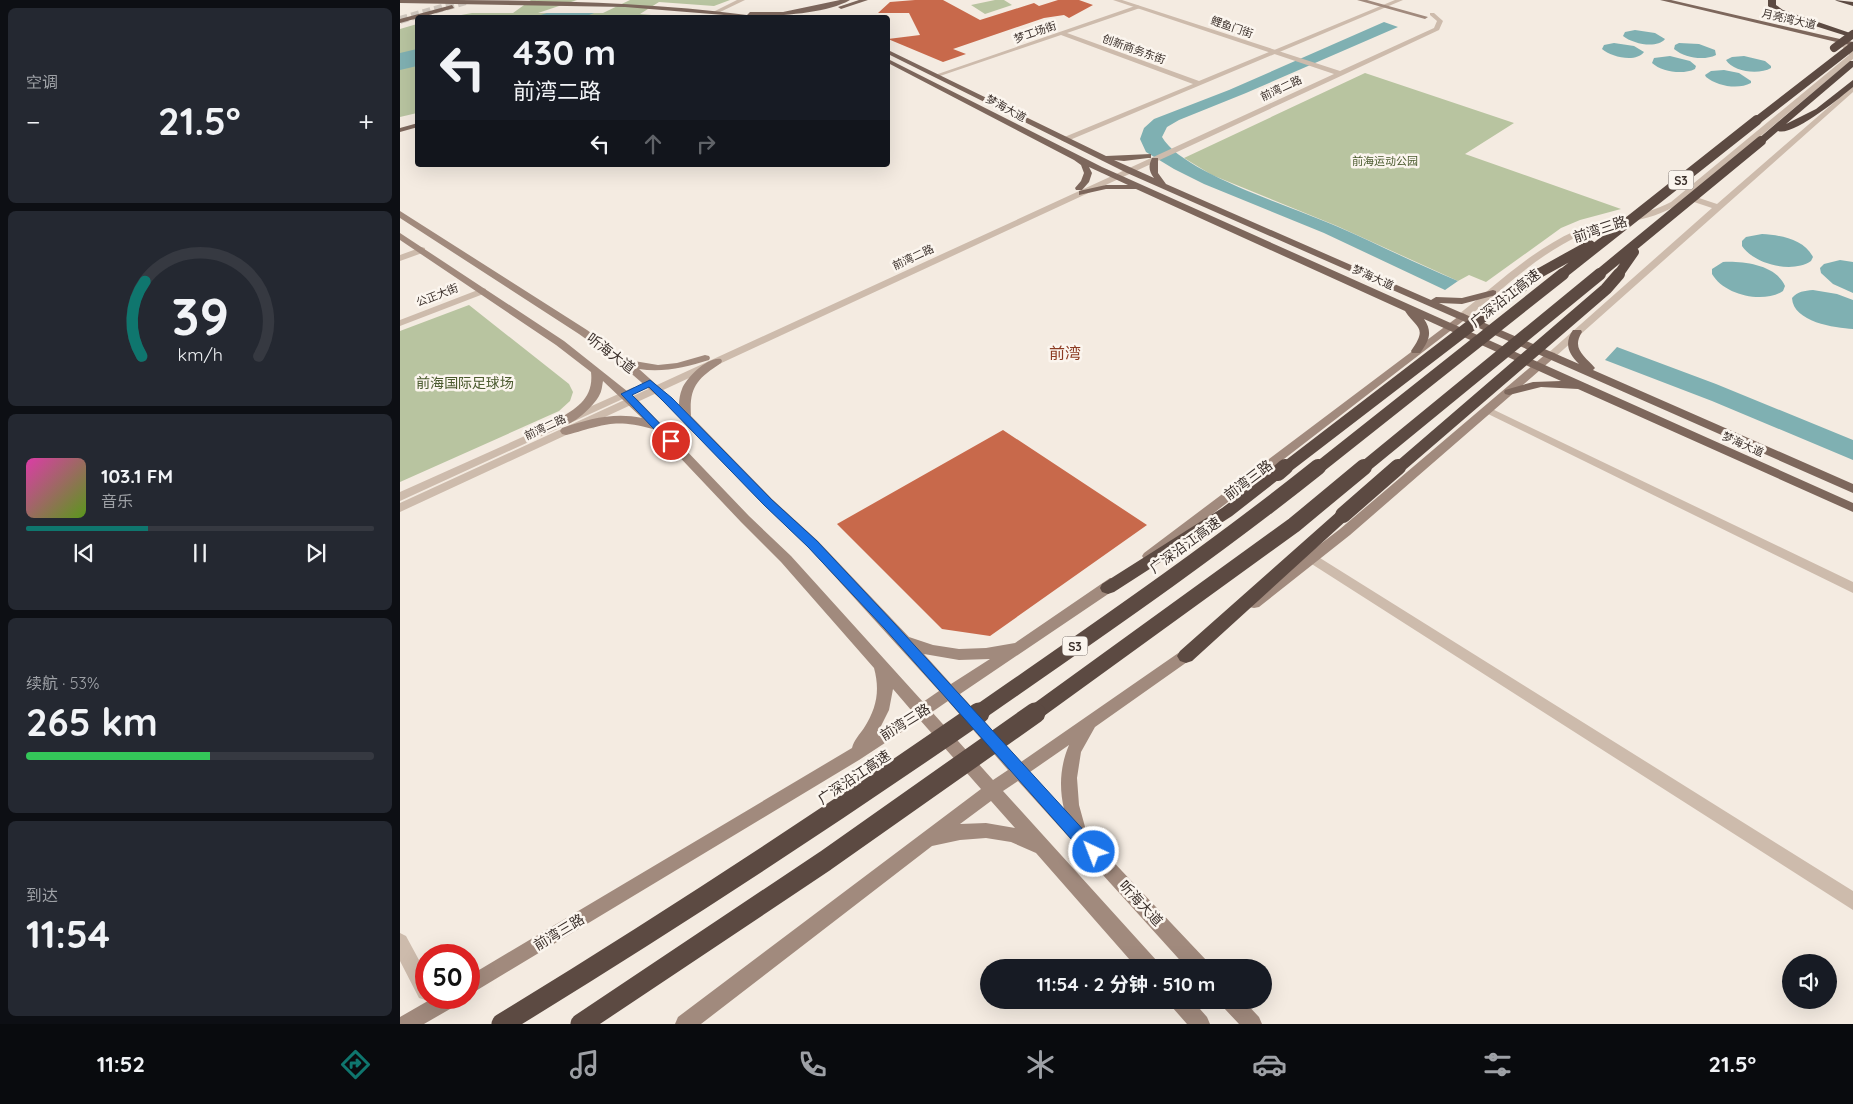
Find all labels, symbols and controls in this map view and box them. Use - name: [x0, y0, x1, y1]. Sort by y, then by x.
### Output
- street label: 月亮湾大道: [1761, 6, 1817, 32]
- street label: 鲤鱼门街: [1209, 13, 1255, 41]
- street label: 梦工场街: [1012, 18, 1058, 46]
- text: 430 m: [513, 30, 616, 74]
- street label: 创新商务东街: [1101, 31, 1167, 67]
- icon: left: [430, 35, 495, 100]
- text: 空调: [26, 72, 58, 92]
- street label: 前湾二路: [1258, 72, 1304, 104]
- text: 前湾二路: [513, 77, 601, 105]
- street label: 梦海大道: [983, 91, 1029, 125]
- text: 21.5°: [158, 97, 241, 145]
- text: −: [26, 104, 41, 139]
- text: +: [358, 104, 374, 139]
- icon: left: [586, 130, 614, 158]
- icon: ahead: [639, 130, 667, 158]
- icon: right: [692, 130, 720, 158]
- park label: 前海运动公园: [1352, 154, 1418, 168]
- road number: S3: [1668, 170, 1694, 190]
- street label: 前湾三路: [1571, 212, 1629, 246]
- street label: 前湾二路: [890, 241, 936, 273]
- street label: 梦海大道: [1350, 262, 1396, 292]
- street label: 广深沿江高速: [1466, 265, 1544, 331]
- street label: 公正大街: [414, 281, 460, 309]
- text: 39: [171, 283, 229, 348]
- street label: 听海大道: [583, 329, 639, 377]
- text: km/h: [177, 343, 223, 365]
- district label: 前湾: [1049, 343, 1081, 363]
- park label: 前海国际足球场: [416, 374, 514, 392]
- street label: 前湾二路: [522, 411, 568, 443]
- pin: [650, 420, 692, 462]
- icon: arrive: [657, 427, 685, 455]
- street label: 梦海大道: [1720, 429, 1766, 459]
- street label: 前湾三路: [1220, 456, 1276, 504]
- text: 103.1 FM: [101, 464, 173, 488]
- text: 音乐: [101, 491, 133, 511]
- street label: 广深沿江高速: [1146, 513, 1224, 577]
- icon: previous: [70, 539, 98, 567]
- icon: pause: [186, 539, 214, 567]
- icon: next: [302, 539, 330, 567]
- road number: S3: [1062, 636, 1088, 656]
- text: 续航 · 53%: [26, 673, 99, 693]
- text: 265 km: [26, 698, 158, 746]
- street label: 前湾三路: [876, 700, 934, 744]
- street label: 广深沿江高速: [814, 746, 894, 808]
- position arrow: [1067, 825, 1119, 877]
- street label: 听海大道: [1115, 876, 1167, 930]
- text: 到达: [26, 885, 58, 905]
- text: 11:54: [26, 910, 110, 958]
- street label: 前湾三路: [530, 910, 588, 954]
- speed limit sign: 50: [415, 944, 480, 1009]
- map controls: [1782, 954, 1837, 1009]
- button: sound: [1782, 954, 1837, 1009]
- text: 11:54 · 2 分钟 · 510 m: [1037, 972, 1215, 996]
- icon: directions: [338, 1047, 373, 1082]
- icon: music: [567, 1047, 602, 1082]
- icon: phone: [795, 1047, 830, 1082]
- icon: climate: [1023, 1047, 1058, 1082]
- icon: car: [1252, 1047, 1287, 1082]
- icon: filters: [1480, 1047, 1515, 1082]
- text: 11:52: [97, 1050, 145, 1078]
- text: 21.5°: [1708, 1050, 1756, 1078]

